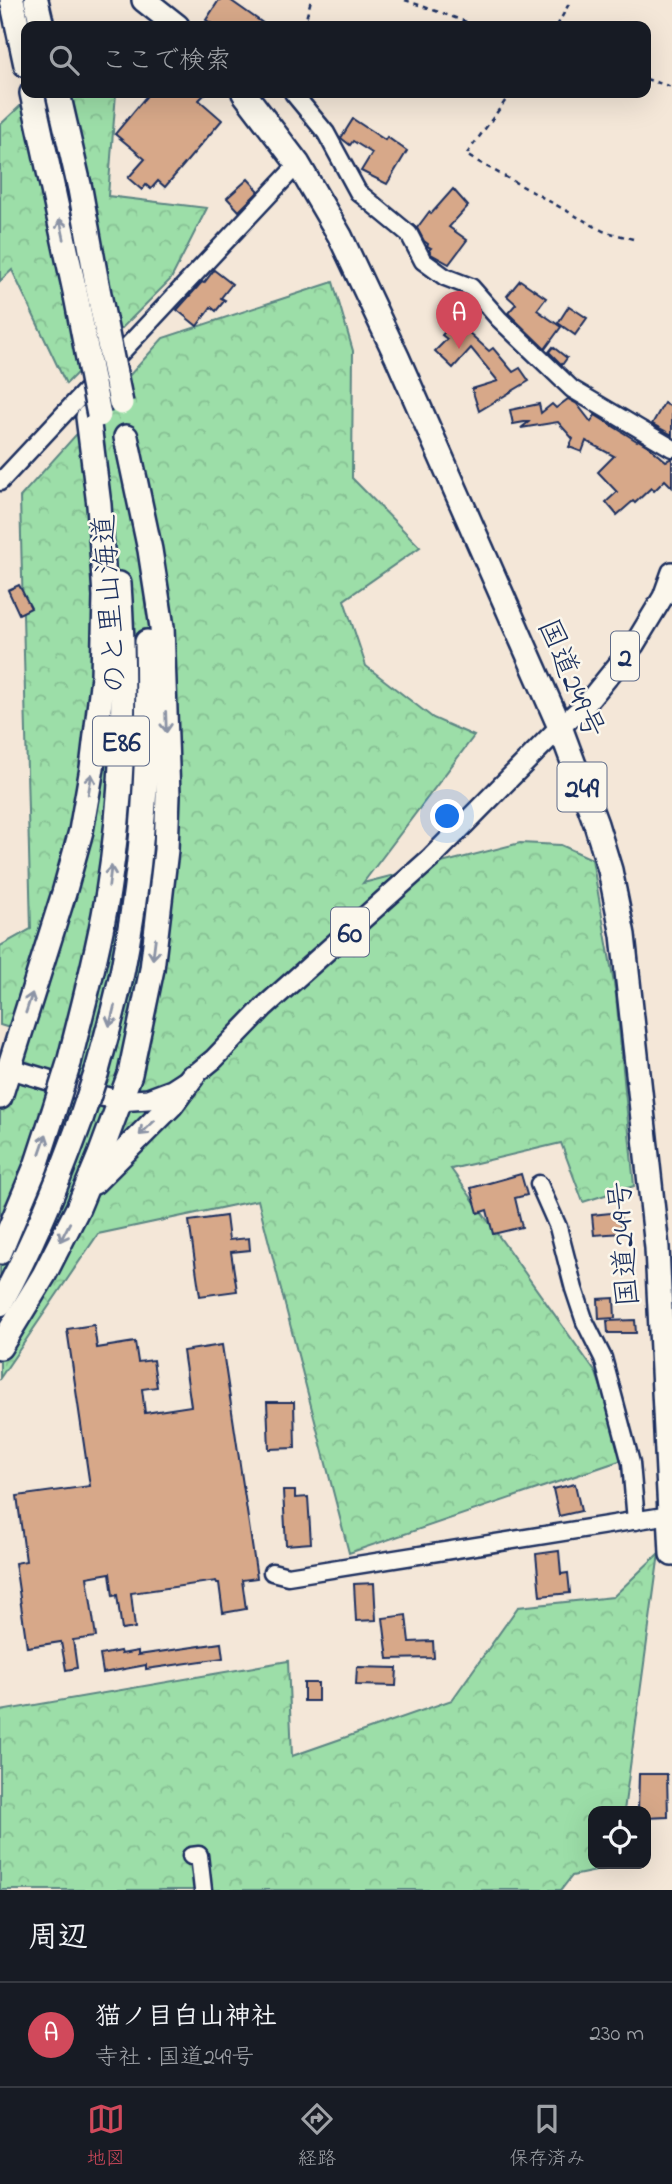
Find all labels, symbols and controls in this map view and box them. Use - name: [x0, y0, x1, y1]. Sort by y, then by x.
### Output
- search box: [21, 21, 651, 98]
- icon: search: [45, 41, 83, 79]
- text: ここで検索: [101, 43, 231, 81]
- one-way arrow: [54, 218, 68, 241]
- pin: A: [436, 291, 482, 349]
- street label: のと里山海道: [84, 512, 140, 695]
- street label: 国道249号: [524, 612, 614, 746]
- road number: 2: [611, 632, 639, 680]
- one-way arrow: [159, 711, 172, 734]
- road number: E86: [93, 716, 149, 766]
- road number: 249: [558, 762, 606, 812]
- one-way arrow: [84, 773, 97, 796]
- your location: [430, 799, 464, 833]
- one-way arrow: [103, 866, 116, 888]
- road number: 60: [331, 908, 369, 956]
- one-way arrow: [148, 937, 161, 960]
- one-way arrow: [24, 992, 36, 1014]
- one-way arrow: [105, 1004, 118, 1027]
- one-way arrow: [139, 1119, 156, 1136]
- one-way arrow: [38, 1133, 50, 1155]
- street label: 国道249号: [600, 1179, 652, 1308]
- one-way arrow: [58, 1221, 72, 1242]
- map controls: [588, 1806, 651, 1869]
- button: locate: [588, 1806, 651, 1869]
- text: 周辺: [28, 1917, 88, 1961]
- text: 猫ノ目白山神社: [95, 1999, 277, 2037]
- text: A: [44, 2018, 58, 2051]
- text: 230 m: [590, 2018, 644, 2051]
- text: 寺社 · 国道249号: [95, 2042, 254, 2075]
- tab: 地図: [87, 2100, 125, 2173]
- tab: 経路: [298, 2100, 336, 2173]
- tab: 保存済み: [509, 2100, 585, 2173]

